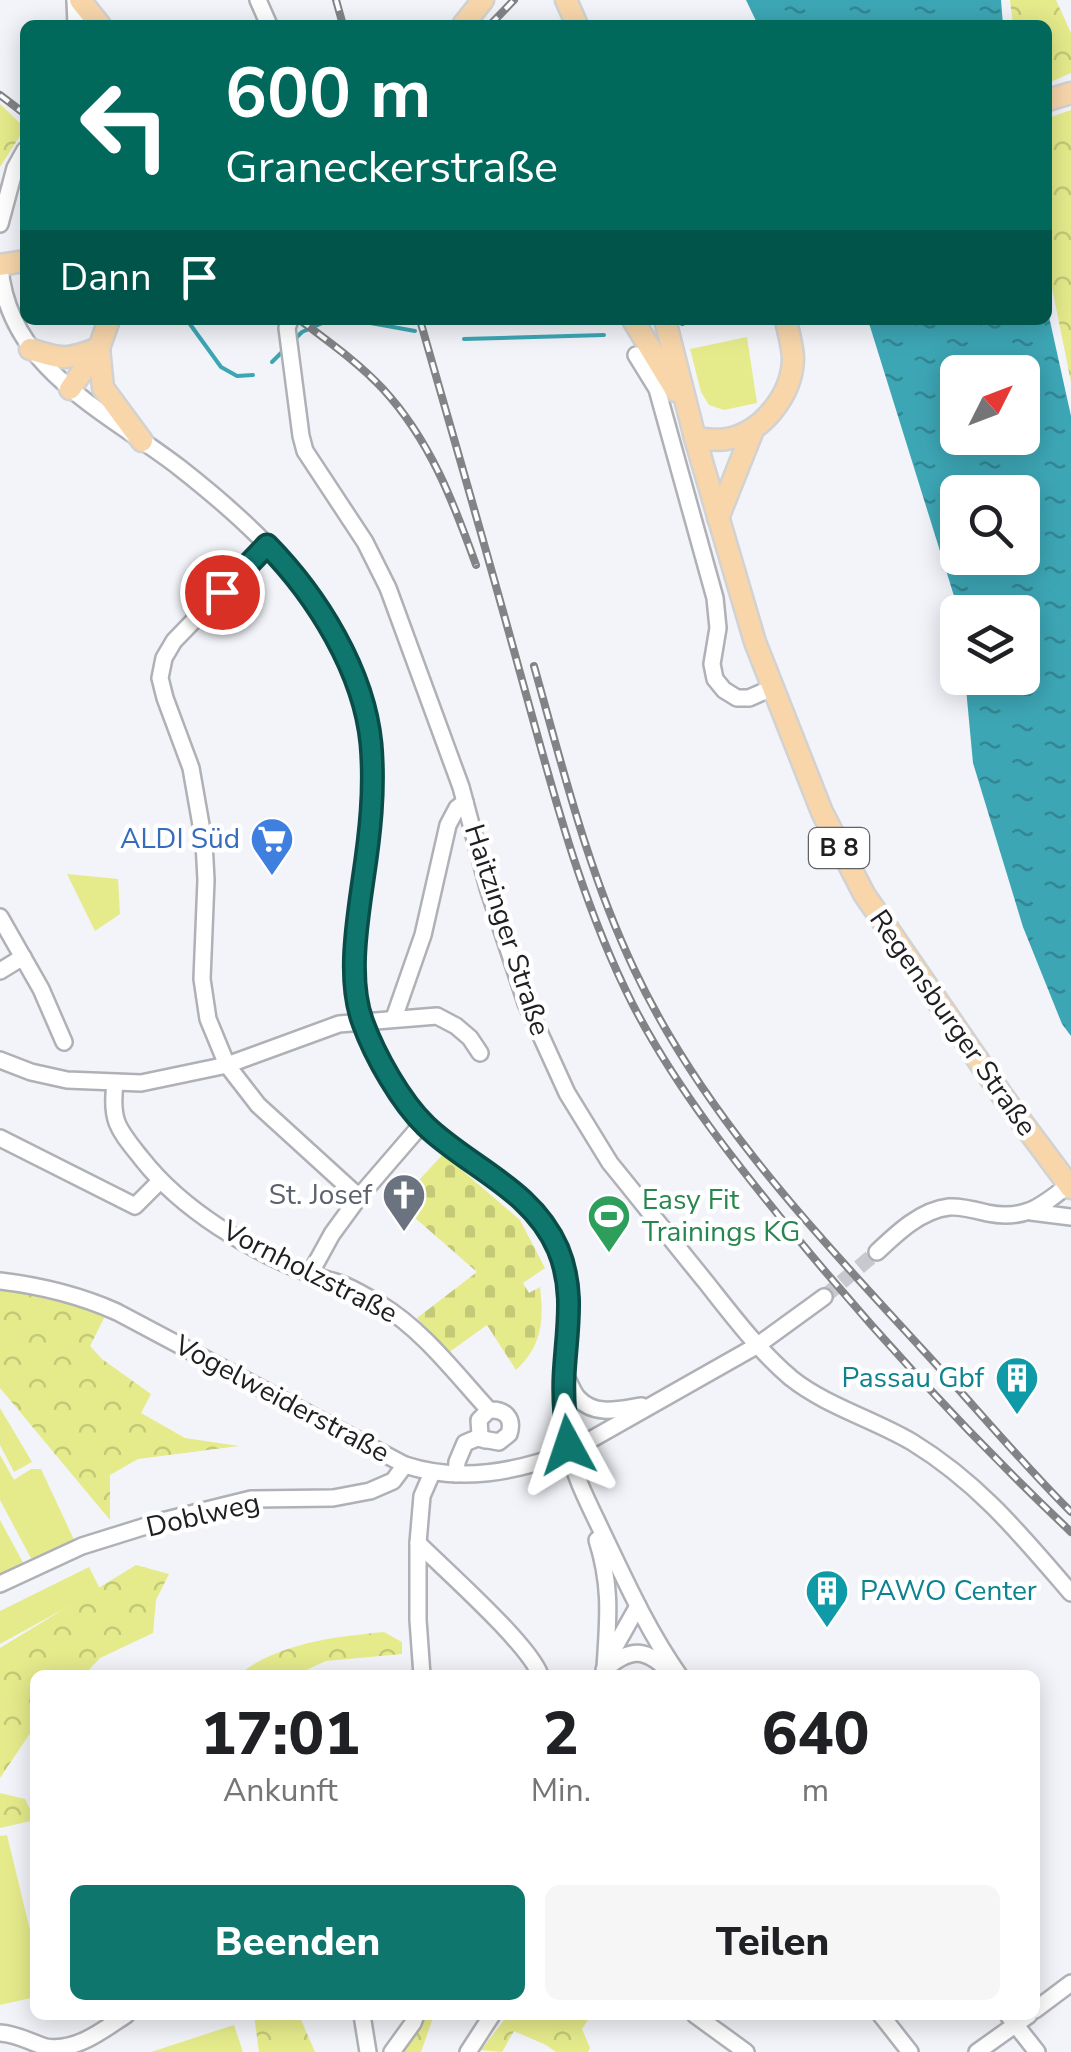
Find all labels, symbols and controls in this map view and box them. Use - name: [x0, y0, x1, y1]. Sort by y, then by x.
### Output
- text: 600 m: [225, 46, 431, 142]
- icon: left: [60, 60, 190, 190]
- text: Graneckerstraße: [225, 137, 558, 198]
- icon: arrive: [172, 250, 227, 305]
- text: Dann: [60, 252, 152, 303]
- north arrow: [940, 355, 1040, 455]
- map controls: [940, 355, 1040, 695]
- button: search: [940, 475, 1040, 575]
- pin: [180, 550, 265, 635]
- icon: arrive: [195, 565, 250, 620]
- button: layers: [940, 595, 1040, 695]
- supermarket icon: ALDI Süd: [249, 816, 295, 877]
- street label: Haitzinger Straße: [455, 819, 559, 1041]
- place label: ALDI Süd: [120, 820, 240, 858]
- road number: B 8: [809, 828, 869, 868]
- street label: Regensburger Straße: [861, 902, 1045, 1144]
- church icon: St. Josef: [381, 1172, 427, 1233]
- place label: St. Josef: [269, 1176, 373, 1214]
- place label: Easy Fit Trainings KG: [642, 1181, 800, 1251]
- sports icon: Easy Fit Trainings KG: [586, 1193, 632, 1254]
- street label: Vornholzstraße: [215, 1211, 404, 1332]
- street label: Vogelweiderstraße: [167, 1326, 396, 1472]
- building icon: Passau Gbf: [994, 1355, 1040, 1416]
- place label: Passau Gbf: [842, 1359, 985, 1397]
- position arrow: [516, 1393, 620, 1497]
- street label: Doblweg: [143, 1484, 263, 1546]
- building icon: PAWO Center: [804, 1568, 850, 1629]
- place label: PAWO Center: [860, 1572, 1037, 1610]
- text: 17:01: [201, 1693, 360, 1775]
- text: 2: [543, 1693, 579, 1775]
- text: 640: [761, 1693, 869, 1775]
- text: Ankunft: [223, 1769, 338, 1812]
- text: Min.: [531, 1769, 591, 1812]
- text: m: [802, 1769, 829, 1812]
- button: Beenden: [70, 1885, 525, 2000]
- button: Teilen: [545, 1885, 1000, 2000]

